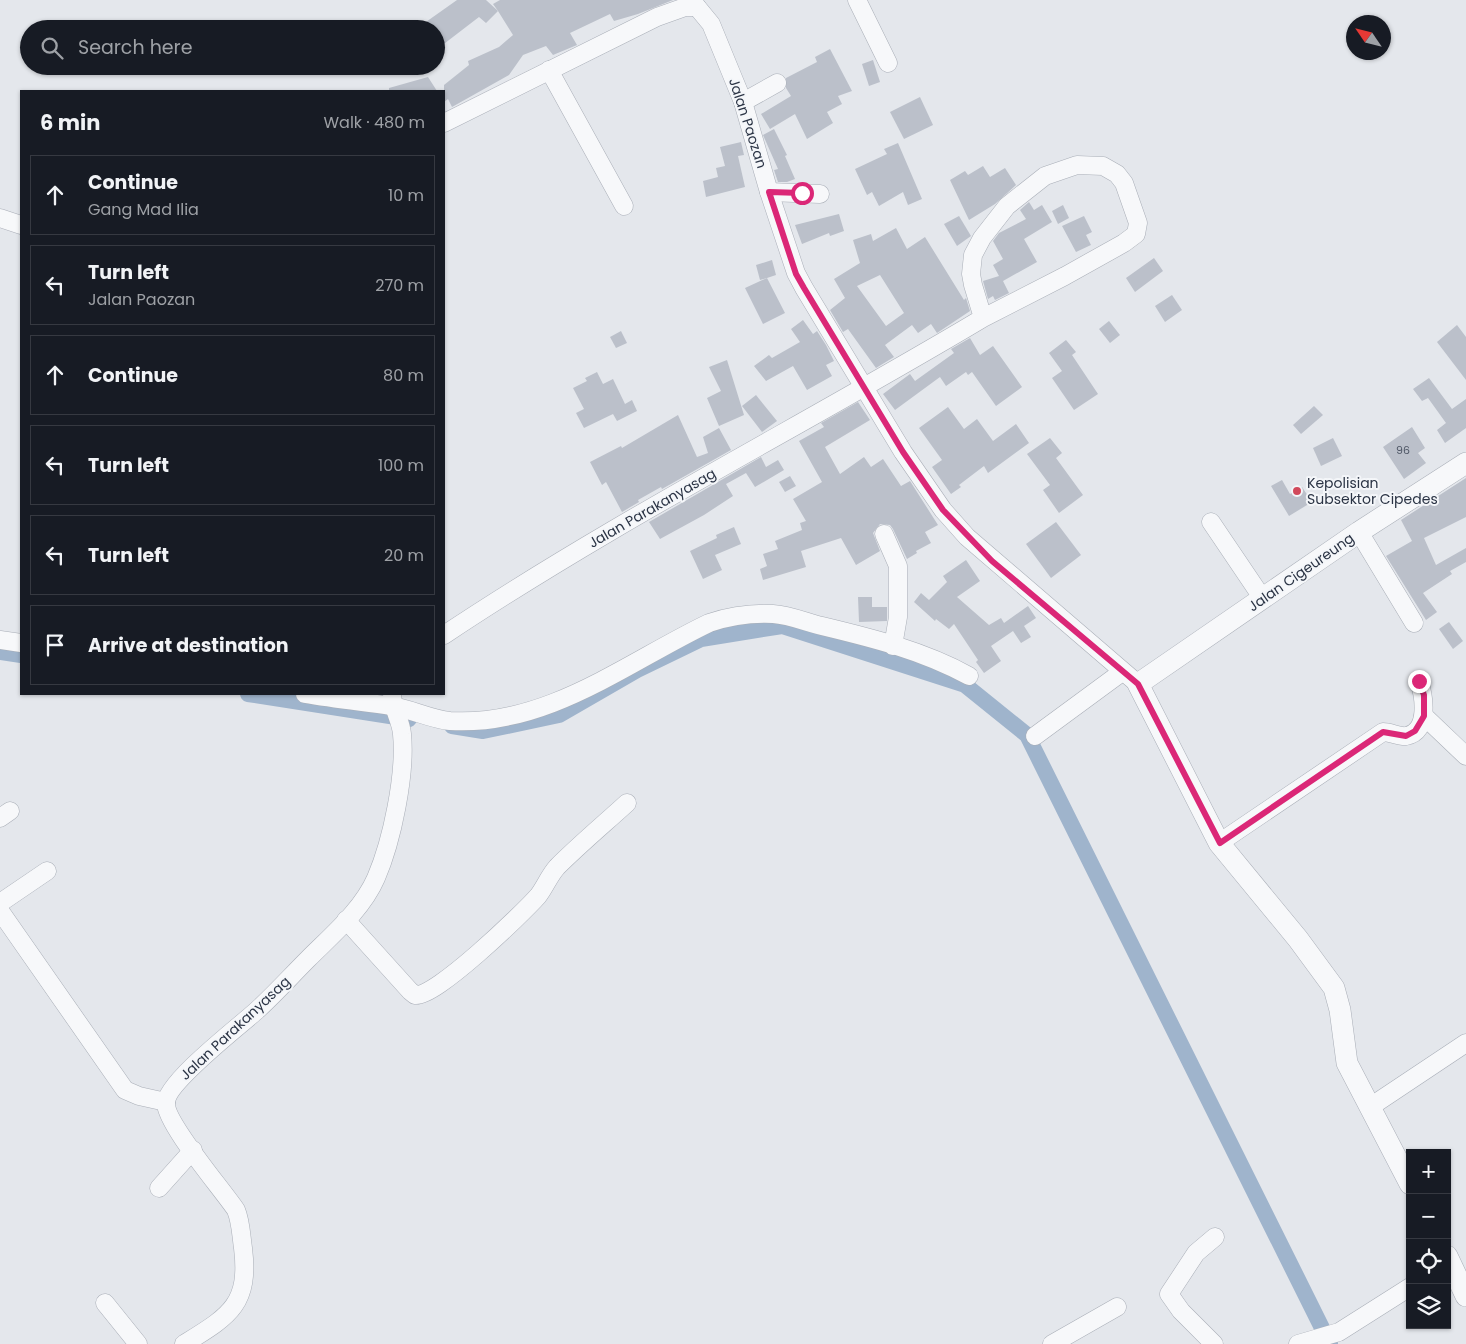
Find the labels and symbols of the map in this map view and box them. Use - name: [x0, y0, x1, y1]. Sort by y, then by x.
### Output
- north arrow: [1346, 15, 1391, 60]
- street label: Jalan Paozan: [724, 75, 772, 171]
- route start: [791, 182, 814, 205]
- house number: 96: [1396, 442, 1410, 458]
- street label: Jalan Parakanyasag: [585, 463, 719, 553]
- place label: Kepolisian Subsektor Cipedes: [1307, 473, 1438, 509]
- marker: Kepolisian Subsektor Cipedes: [1291, 485, 1303, 497]
- street label: Jalan Cigeureung: [1244, 528, 1358, 616]
- route end: [1408, 670, 1431, 693]
- street label: Jalan Parakanyasag: [176, 972, 294, 1084]

